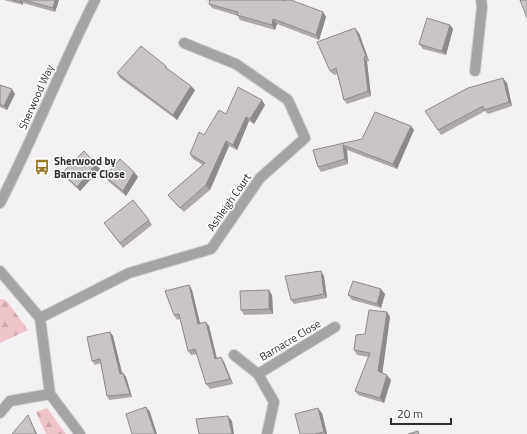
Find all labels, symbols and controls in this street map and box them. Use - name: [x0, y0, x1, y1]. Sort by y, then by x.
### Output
- street label: Sherwood Way: [15, 61, 58, 132]
- place label: Sherwood by Barnacre Close: [54, 153, 125, 182]
- bus stop icon: Sherwood by Barnacre Close: [33, 158, 51, 176]
- street label: Ashleigh Court: [203, 170, 255, 234]
- street label: Barnacre Close: [256, 315, 324, 365]
- scale bar: [391, 400, 451, 426]
- text: 20 m: [397, 404, 423, 423]

